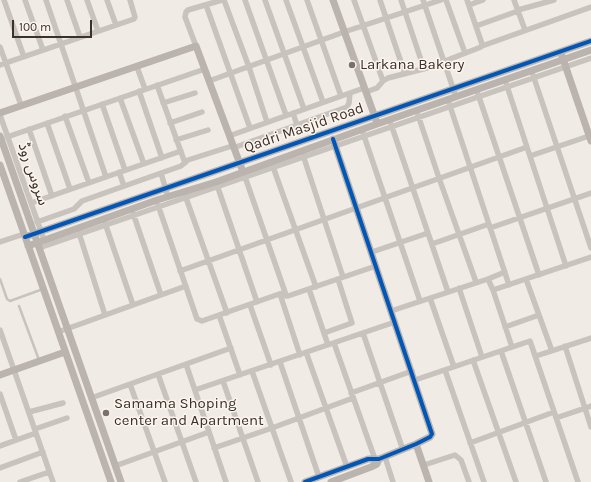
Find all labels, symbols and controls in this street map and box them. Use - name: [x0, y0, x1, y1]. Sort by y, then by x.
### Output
- scale bar: [14, 12, 94, 38]
- text: 100 m: [19, 20, 51, 34]
- place label: Larkana Bakery: [360, 56, 464, 74]
- marker: Larkana Bakery: [347, 60, 357, 70]
- street label: Qadri Masjid Road: [242, 99, 366, 157]
- street label: سروس روڈ: [14, 140, 52, 208]
- place label: Samama Shoping center and Apartment: [114, 395, 264, 430]
- marker: Samama Shoping center and Apartment: [101, 408, 111, 418]

